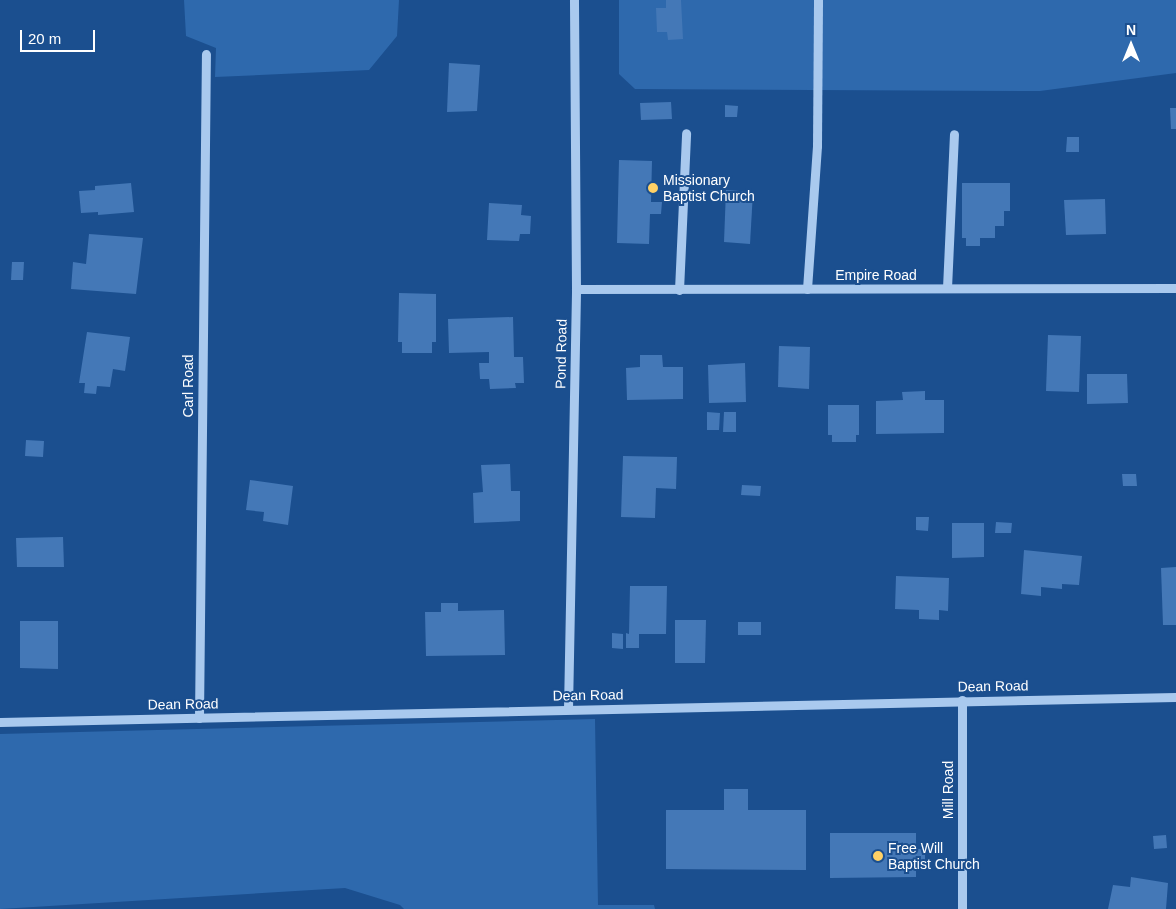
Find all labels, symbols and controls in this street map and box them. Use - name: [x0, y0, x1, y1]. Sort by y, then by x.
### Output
- scale bar: [22, 20, 98, 52]
- north arrow: [1106, 20, 1156, 70]
- text: N: [1126, 22, 1136, 38]
- text: 20 m: [28, 30, 61, 47]
- place label: Missionary Baptist Church: [663, 172, 755, 204]
- marker: Missionary Baptist Church: [647, 182, 659, 194]
- street label: Empire Road: [835, 267, 917, 283]
- street label: Pond Road: [552, 319, 570, 389]
- street label: Carl Road: [180, 354, 196, 418]
- street label: Dean Road: [957, 677, 1029, 695]
- street label: Dean Road: [552, 686, 624, 704]
- street label: Dean Road: [147, 695, 219, 713]
- street label: Mill Road: [940, 761, 956, 819]
- place label: Free Will Baptist Church: [888, 840, 980, 872]
- marker: Free Will Baptist Church: [872, 850, 884, 862]

